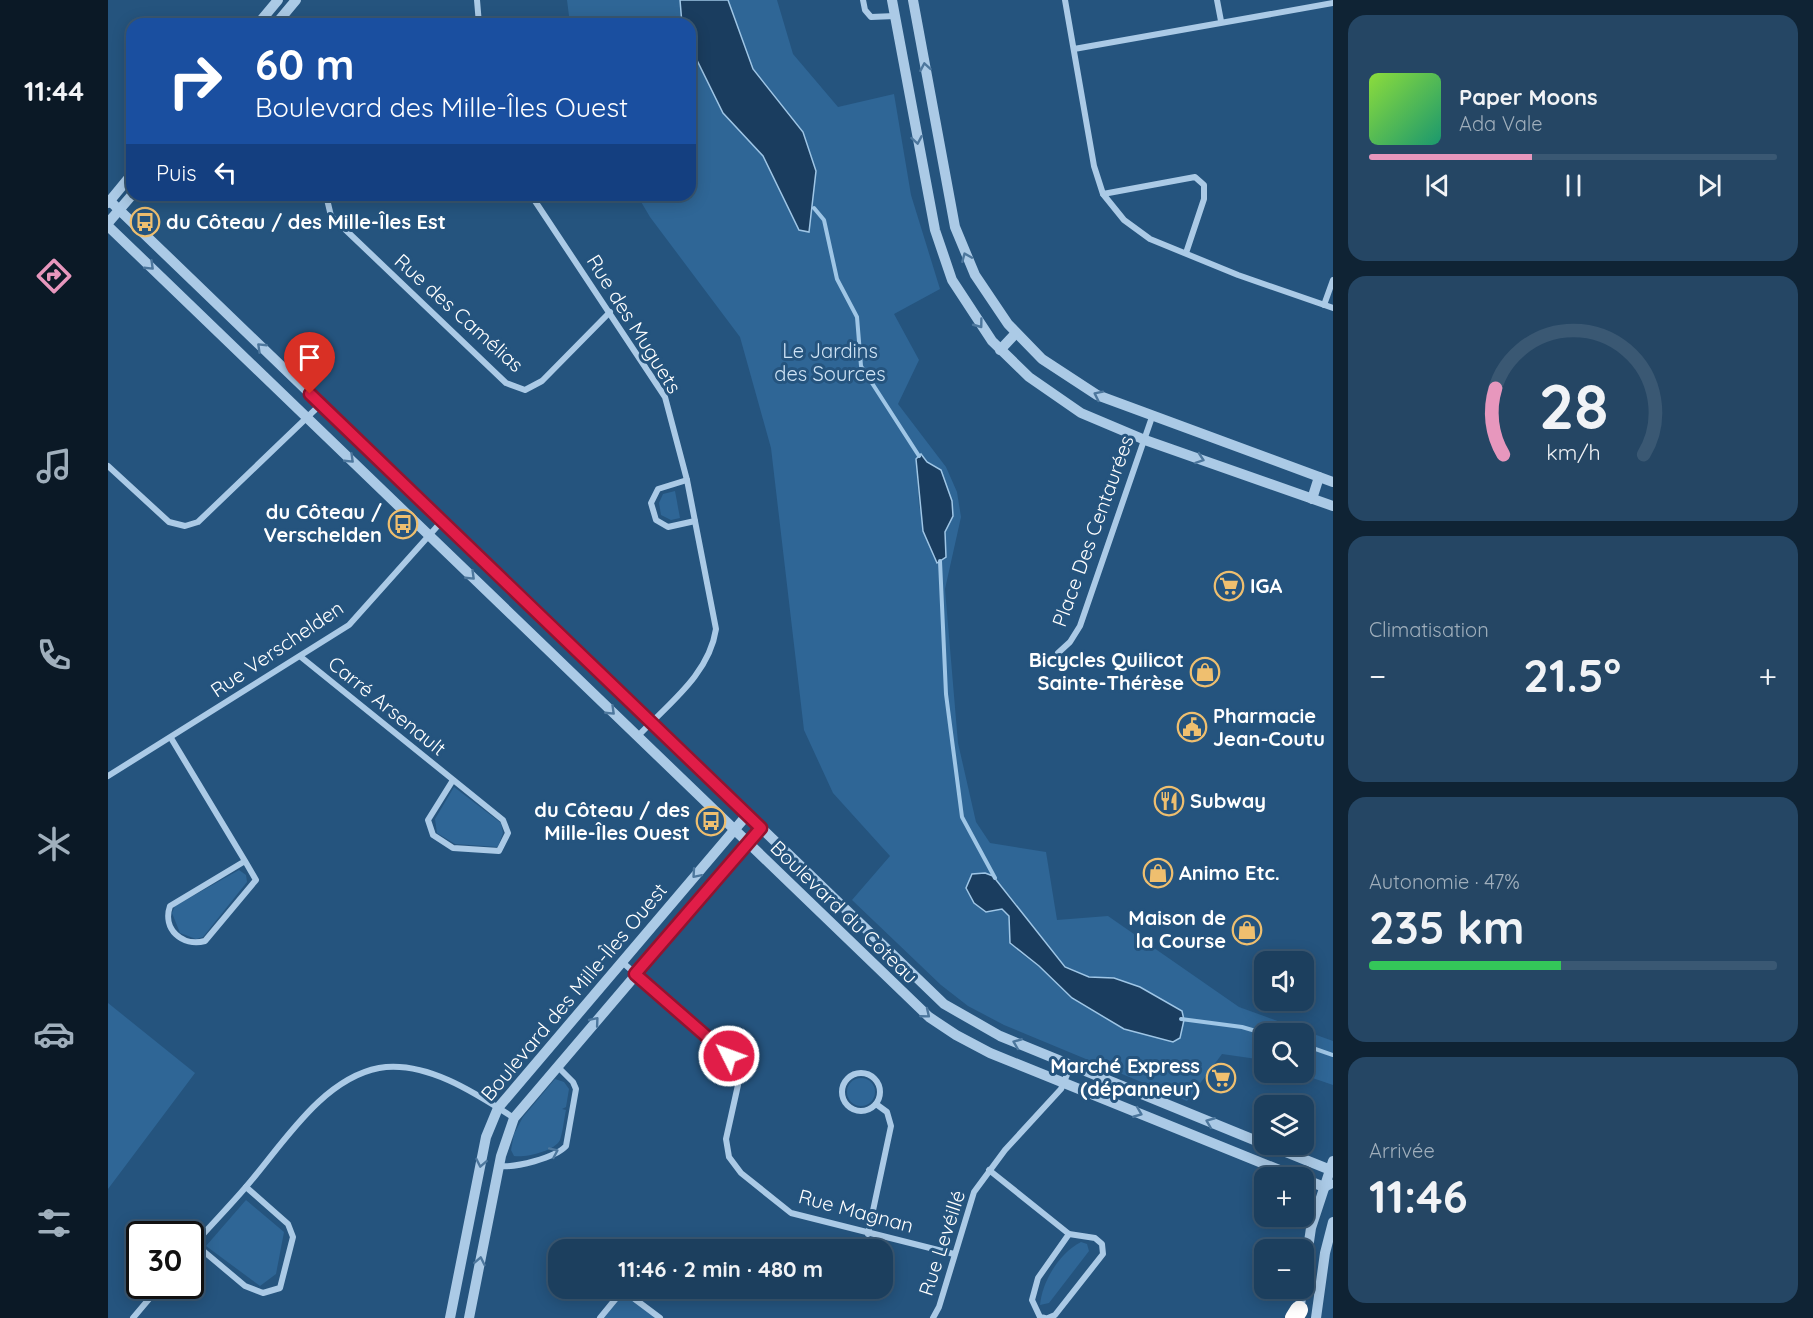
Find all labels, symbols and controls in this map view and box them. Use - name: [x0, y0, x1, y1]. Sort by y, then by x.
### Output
- text: 60 m: [255, 38, 355, 91]
- icon: right: [156, 42, 234, 120]
- one-way arrow: [919, 62, 932, 72]
- text: 11:44: [24, 74, 84, 108]
- text: Paper Moons: [1459, 83, 1598, 111]
- text: Boulevard des Mille-Îles Ouest: [255, 90, 628, 124]
- text: Ada Vale: [1459, 111, 1543, 136]
- one-way arrow: [910, 135, 923, 145]
- icon: left: [209, 156, 242, 189]
- text: Puis: [156, 159, 197, 187]
- icon: previous: [1421, 169, 1454, 202]
- icon: pause: [1557, 169, 1590, 202]
- icon: next: [1693, 169, 1726, 202]
- bus stop icon: du Côteau / des Mille-Îles Est: [129, 206, 161, 238]
- place label: du Côteau / des Mille-Îles Est: [166, 209, 446, 234]
- street label: Rue des Camélias: [390, 248, 529, 377]
- street label: Rue des Muguets: [582, 250, 687, 398]
- one-way arrow: [961, 252, 973, 263]
- icon: directions: [33, 255, 75, 297]
- one-way arrow: [144, 259, 154, 270]
- one-way arrow: [972, 318, 983, 329]
- pin: [284, 332, 335, 394]
- park label: Le Jardins des Sources: [774, 338, 886, 386]
- icon: arrive: [293, 341, 326, 374]
- one-way arrow: [258, 343, 269, 354]
- text: 28: [1538, 368, 1608, 446]
- one-way arrow: [1093, 391, 1104, 403]
- street label: Place Des Centaurées: [1046, 432, 1139, 630]
- text: km/h: [1546, 440, 1600, 466]
- icon: music: [33, 445, 75, 487]
- one-way arrow: [342, 451, 353, 462]
- one-way arrow: [1194, 452, 1205, 465]
- place label: du Côteau / Verschelden: [263, 499, 382, 547]
- bus stop icon: du Côteau / Verschelden: [387, 508, 419, 540]
- one-way arrow: [464, 568, 475, 579]
- supermarket icon: IGA: [1213, 570, 1245, 602]
- place label: IGA: [1250, 573, 1282, 598]
- street label: Rue Verschelden: [205, 595, 348, 702]
- text: Climatisation: [1369, 617, 1489, 642]
- icon: phone: [33, 634, 75, 676]
- place label: Bicycles Quilicot Sainte-Thérèse: [1029, 647, 1184, 695]
- text: 21.5°: [1523, 647, 1621, 703]
- street label: Carré Arsenault: [323, 650, 451, 761]
- text: −: [1369, 655, 1386, 696]
- text: +: [1758, 655, 1777, 696]
- shop icon: Bicycles Quilicot Sainte-Thérèse: [1189, 656, 1221, 688]
- place label: Pharmacie Jean-Coutu: [1213, 703, 1325, 751]
- one-way arrow: [604, 704, 615, 715]
- public building icon: Pharmacie Jean-Coutu: [1176, 711, 1208, 743]
- restaurant icon: Subway: [1153, 785, 1185, 817]
- place label: Subway: [1190, 788, 1266, 813]
- place label: du Côteau / des Mille-Îles Ouest: [534, 797, 690, 845]
- bus stop icon: du Côteau / des Mille-Îles Ouest: [695, 805, 727, 837]
- icon: climate: [33, 823, 75, 865]
- street label: Boulevard du Coteau: [765, 835, 923, 988]
- shop icon: Animo Etc.: [1142, 857, 1174, 889]
- place label: Animo Etc.: [1179, 860, 1280, 885]
- one-way arrow: [692, 867, 703, 878]
- text: Autonomie · 47%: [1369, 869, 1520, 894]
- street label: Boulevard des Mille-Îles Ouest: [475, 878, 672, 1106]
- text: 235 km: [1369, 899, 1524, 955]
- place label: Maison de la Course: [1128, 905, 1226, 953]
- shop icon: Maison de la Course: [1231, 914, 1263, 946]
- map controls: [1254, 951, 1314, 1299]
- button: sound: [1254, 951, 1314, 1011]
- one-way arrow: [919, 1007, 930, 1018]
- icon: car: [33, 1013, 75, 1055]
- one-way arrow: [587, 1017, 598, 1028]
- button: search: [1254, 1023, 1314, 1083]
- position arrow: [697, 1024, 761, 1088]
- one-way arrow: [1012, 1038, 1023, 1050]
- place label: Marché Express (dépanneur): [1050, 1053, 1200, 1101]
- supermarket icon: Marché Express (dépanneur): [1205, 1062, 1237, 1094]
- button: layers: [1254, 1095, 1314, 1155]
- one-way arrow: [1131, 1106, 1142, 1118]
- one-way arrow: [1206, 1117, 1217, 1129]
- text: Arrivée: [1369, 1138, 1435, 1163]
- one-way arrow: [548, 1148, 559, 1160]
- one-way arrow: [475, 1158, 488, 1168]
- button: +: [1254, 1167, 1314, 1227]
- text: 11:46: [1369, 1168, 1468, 1224]
- street label: Rue Magnan: [796, 1183, 916, 1238]
- street label: Rue Levéillé: [913, 1187, 970, 1299]
- icon: filters: [33, 1202, 75, 1244]
- speed limit sign: 30: [126, 1221, 204, 1299]
- button: −: [1254, 1239, 1314, 1299]
- text: 11:46 · 2 min · 480 m: [618, 1255, 823, 1283]
- one-way arrow: [473, 1256, 486, 1266]

